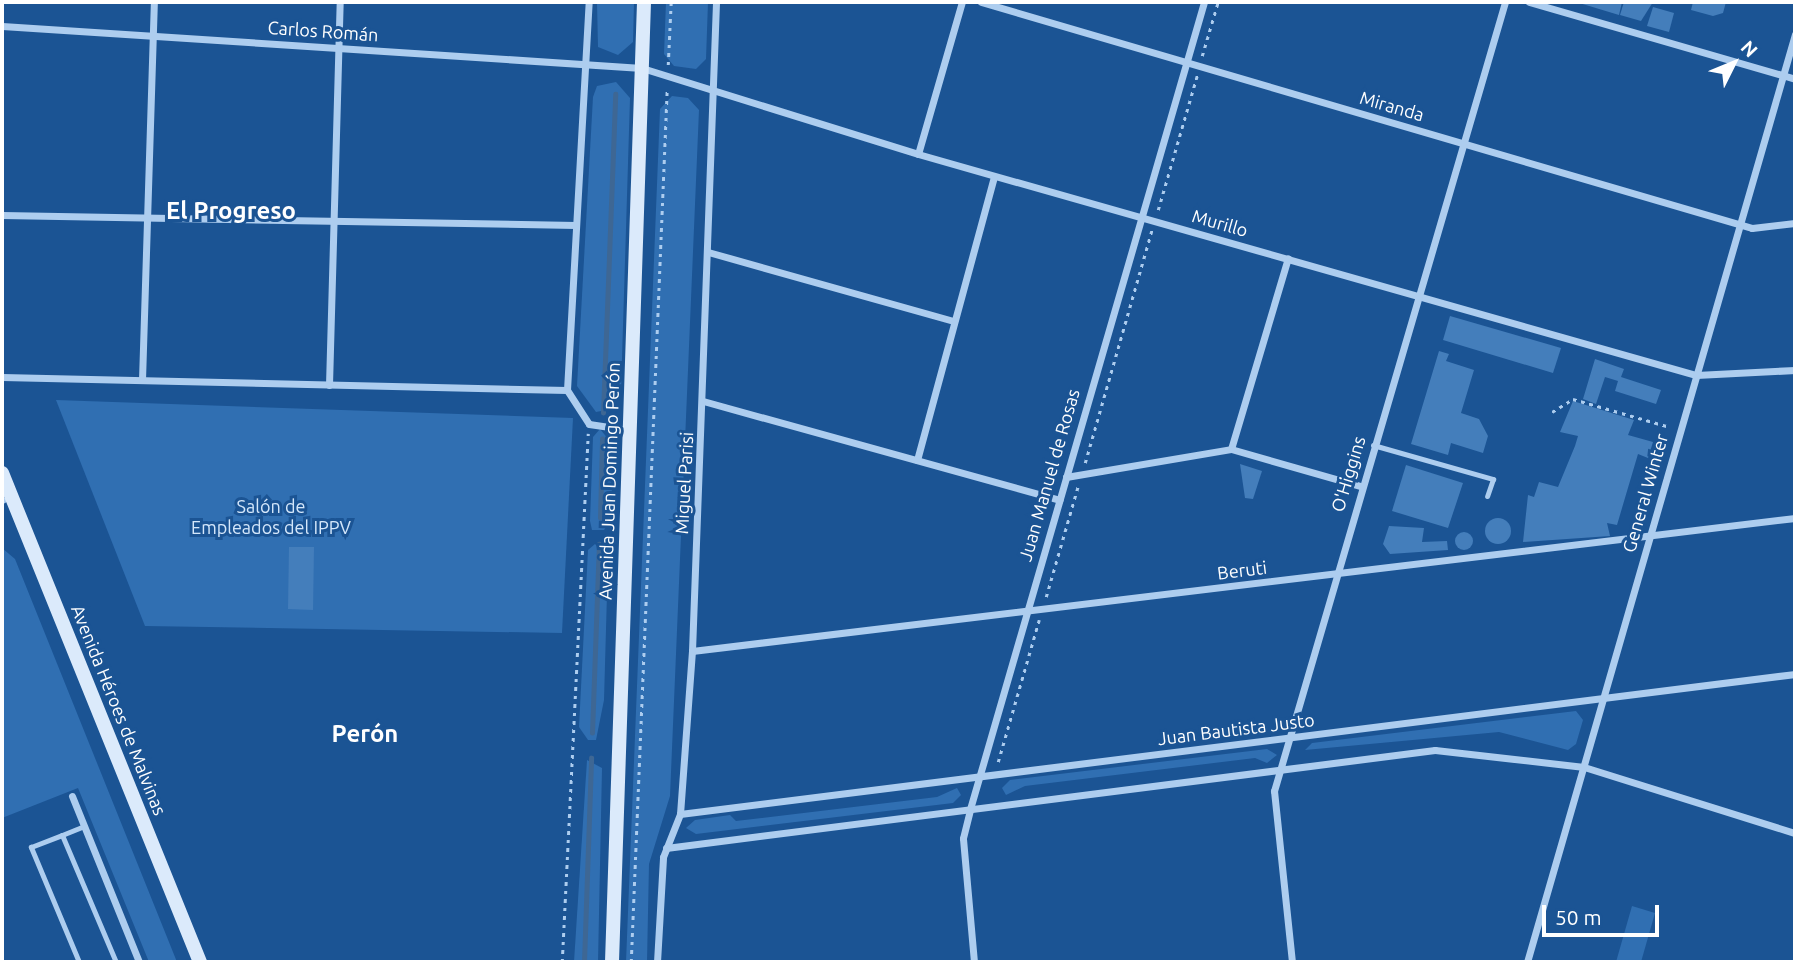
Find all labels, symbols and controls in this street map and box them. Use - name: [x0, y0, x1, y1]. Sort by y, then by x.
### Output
- street label: Carlos Román: [267, 16, 379, 46]
- north arrow: [1699, 28, 1769, 98]
- text: N: [1736, 36, 1762, 61]
- street label: Miranda: [1357, 87, 1427, 125]
- district label: El Progreso: [166, 197, 296, 225]
- street label: Murillo: [1190, 205, 1250, 241]
- street label: Avenida Juan Domingo Perón: [594, 362, 624, 600]
- street label: Juan Manuel de Rosas: [1014, 386, 1084, 564]
- street label: Miguel Parisi: [671, 431, 697, 535]
- street label: General Winter: [1618, 431, 1672, 555]
- street label: O'Higgins: [1326, 433, 1370, 515]
- park label: Salón de Empleados del IPPV: [191, 496, 351, 538]
- street label: Beruti: [1216, 556, 1268, 584]
- street label: Avenida Héroes de Malvinas: [67, 602, 171, 818]
- street label: Juan Bautista Justo: [1156, 709, 1316, 749]
- district label: Perón: [332, 720, 398, 748]
- scale bar: [1545, 890, 1662, 934]
- text: 50 m: [1555, 905, 1602, 929]

